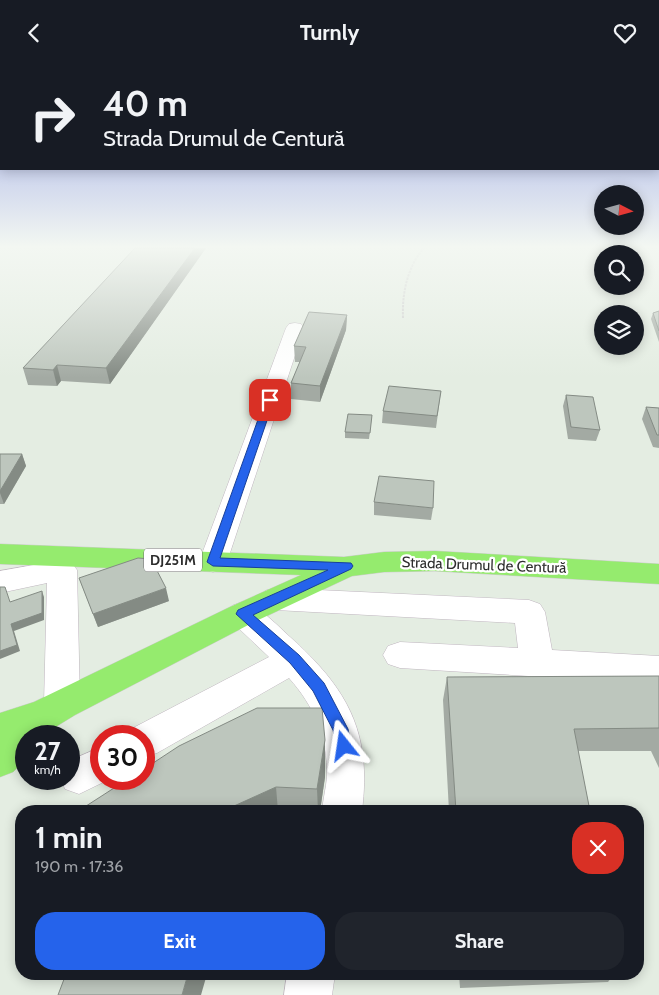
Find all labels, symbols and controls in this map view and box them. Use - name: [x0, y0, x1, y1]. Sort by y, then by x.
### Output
- icon: back: [20, 19, 48, 47]
- text: Turnly: [300, 19, 359, 46]
- icon: heart: [611, 19, 639, 47]
- text: 40 m: [103, 82, 188, 125]
- icon: right: [20, 85, 85, 150]
- text: Strada Drumul de Centură: [103, 125, 345, 152]
- north arrow: [594, 185, 644, 235]
- map controls: [594, 185, 644, 355]
- button: search: [594, 245, 644, 295]
- button: layers: [594, 305, 644, 355]
- pin: [249, 379, 291, 421]
- icon: arrive: [256, 386, 284, 414]
- road number: DJ251M: [144, 549, 202, 571]
- street label: Strada Drumul de Centură: [401, 553, 567, 577]
- position arrow: [317, 719, 369, 771]
- speed limit sign: 30: [90, 725, 155, 790]
- text: 27: [35, 736, 60, 766]
- text: km/h: [34, 762, 61, 777]
- text: 1 min: [35, 819, 103, 856]
- button: close: [572, 822, 624, 874]
- text: 190 m · 17:36: [35, 857, 123, 876]
- button: Exit: [35, 912, 325, 970]
- button: Share: [335, 912, 624, 970]

